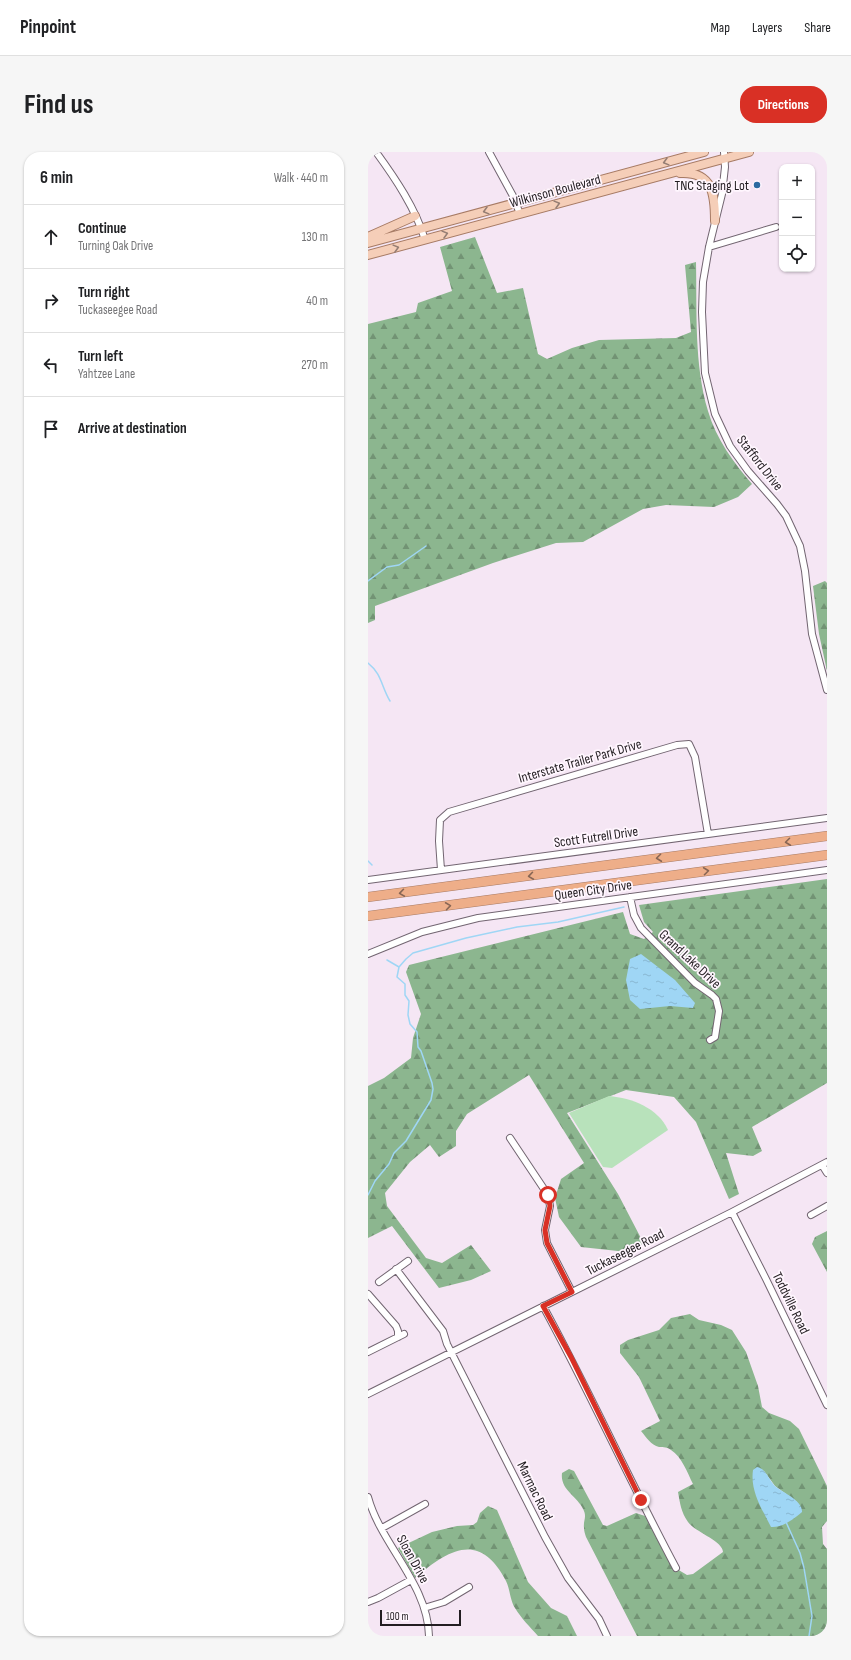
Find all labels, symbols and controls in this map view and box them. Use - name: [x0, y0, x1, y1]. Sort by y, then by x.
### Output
- text: Pinpoint: [20, 16, 76, 39]
- text: Map: [710, 19, 730, 36]
- text: Layers: [752, 19, 782, 36]
- text: Share: [804, 19, 831, 36]
- button: Directions: [740, 86, 827, 123]
- text: Find us: [24, 88, 93, 121]
- one-way arrow: [663, 157, 670, 166]
- map controls: [779, 164, 815, 272]
- button: +: [779, 164, 815, 200]
- text: 6 min: [40, 168, 73, 188]
- text: Walk · 440 m: [274, 170, 328, 186]
- street label: Wilkinson Boulevard: [508, 171, 603, 211]
- place label: TNC Staging Lot: [674, 177, 749, 194]
- marker: TNC Staging Lot: [752, 180, 762, 190]
- one-way arrow: [553, 200, 560, 209]
- button: −: [779, 200, 815, 236]
- one-way arrow: [483, 206, 490, 215]
- text: Continue: [78, 219, 127, 238]
- icon: ahead: [40, 226, 62, 248]
- text: 130 m: [302, 229, 328, 245]
- one-way arrow: [441, 230, 448, 239]
- button: locate: [779, 236, 815, 272]
- text: Turning Oak Drive: [78, 238, 153, 254]
- one-way arrow: [393, 244, 400, 253]
- text: Turn right: [78, 283, 130, 302]
- icon: right: [40, 290, 62, 312]
- text: 40 m: [306, 293, 328, 309]
- text: Tuckaseegee Road: [78, 302, 157, 318]
- text: Turn left: [78, 347, 123, 366]
- icon: left: [40, 354, 62, 376]
- text: 270 m: [301, 357, 328, 373]
- text: Yahtzee Lane: [78, 366, 135, 382]
- icon: arrive: [40, 418, 62, 440]
- text: Arrive at destination: [78, 419, 187, 438]
- street label: Stafford Drive: [733, 432, 787, 494]
- street label: Interstate Trailer Park Drive: [517, 735, 643, 787]
- street label: Scott Futrell Drive: [553, 823, 639, 851]
- one-way arrow: [785, 837, 791, 846]
- one-way arrow: [656, 853, 663, 862]
- one-way arrow: [703, 867, 709, 876]
- one-way arrow: [528, 871, 534, 880]
- street label: Queen City Drive: [553, 876, 633, 904]
- one-way arrow: [399, 888, 405, 897]
- one-way arrow: [445, 901, 451, 910]
- street label: Grand Lake Drive: [656, 926, 724, 992]
- route start: [539, 1186, 557, 1204]
- street label: Tuckaseegee Road: [583, 1225, 667, 1279]
- street label: Toddville Road: [769, 1269, 813, 1337]
- street label: Marmac Road: [513, 1459, 557, 1523]
- route end: [632, 1491, 650, 1509]
- street label: Sloan Drive: [393, 1532, 433, 1586]
- scale bar: [380, 1608, 461, 1627]
- text: 100 m: [386, 1610, 408, 1623]

